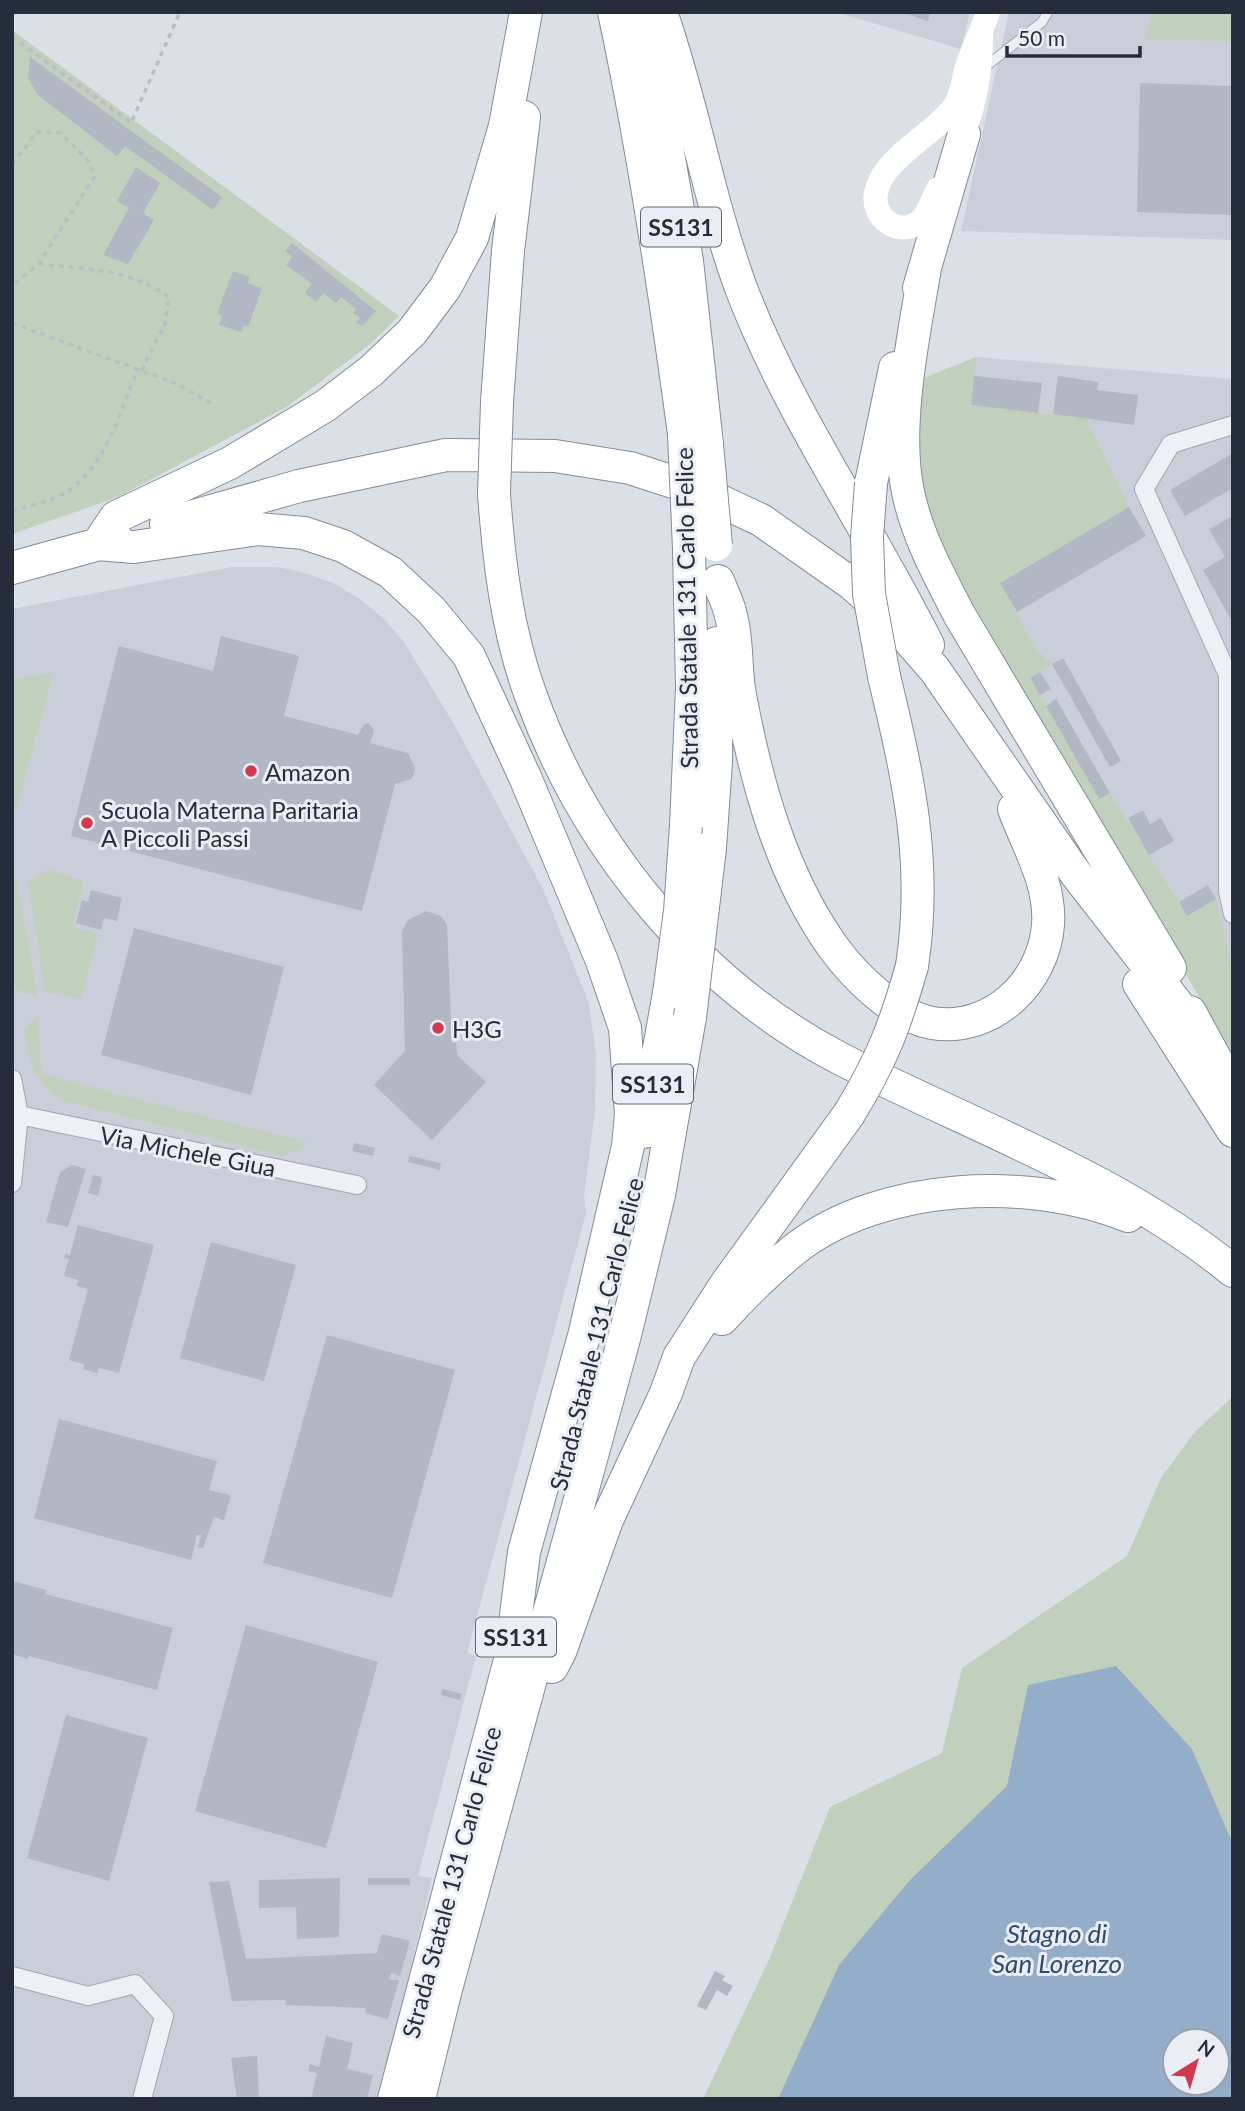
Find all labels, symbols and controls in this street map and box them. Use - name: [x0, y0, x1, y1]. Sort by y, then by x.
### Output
- scale bar: [1007, 14, 1140, 58]
- text: 50 m: [1018, 25, 1065, 50]
- road number: SS131: [641, 208, 721, 246]
- street label: Strada Statale 131 Carlo Felice: [669, 447, 703, 769]
- place label: Amazon: [265, 757, 351, 786]
- marker: Amazon: [243, 763, 259, 779]
- place label: Scuola Materna Paritaria A Piccoli Passi: [101, 795, 359, 852]
- marker: Scuola Materna Paritaria A Piccoli Passi: [79, 815, 95, 831]
- place label: H3G: [452, 1014, 502, 1043]
- marker: H3G: [430, 1020, 446, 1036]
- road number: SS131: [613, 1064, 693, 1104]
- street label: Via Michele Giua: [98, 1120, 278, 1182]
- street label: Strada Statale 131 Carlo Felice: [543, 1175, 649, 1493]
- road number: SS131: [476, 1618, 556, 1656]
- street label: Strada Statale 131 Carlo Felice: [395, 1723, 507, 2041]
- water label: Stagno di San Lorenzo: [992, 1917, 1122, 1979]
- north arrow: [1161, 2027, 1231, 2097]
- text: N: [1194, 2034, 1219, 2062]

